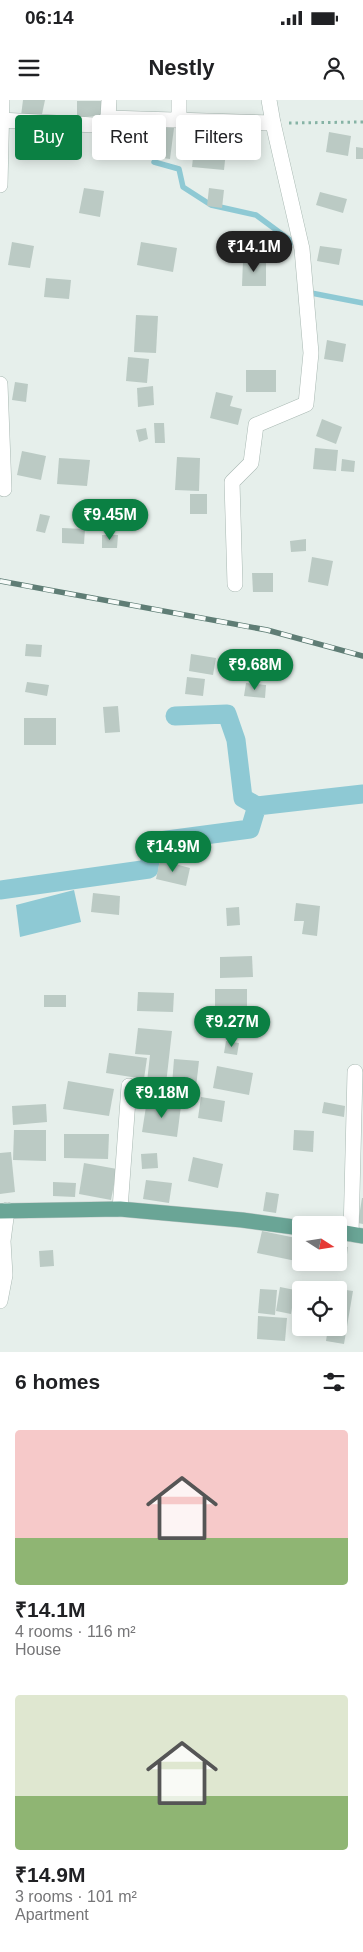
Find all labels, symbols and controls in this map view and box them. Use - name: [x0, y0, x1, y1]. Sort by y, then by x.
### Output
- text: 06:14: [25, 7, 74, 28]
- icon: menu: [15, 54, 43, 82]
- icon: person: [320, 54, 348, 82]
- text: Nestly: [148, 55, 215, 80]
- chip: Buy: [15, 115, 82, 160]
- chip: Rent: [92, 115, 166, 160]
- chip: Filters: [176, 115, 261, 160]
- pin: ₹14.1M: [213, 230, 295, 273]
- text: ₹14.1M: [227, 238, 281, 255]
- pin: ₹9.45M: [69, 498, 151, 541]
- text: ₹9.45M: [83, 506, 137, 523]
- pin: ₹9.68M: [214, 648, 296, 691]
- text: ₹9.68M: [228, 656, 282, 673]
- pin: ₹14.9M: [132, 830, 214, 873]
- text: ₹14.9M: [146, 838, 200, 855]
- pin: ₹9.27M: [191, 1006, 273, 1048]
- text: ₹9.27M: [205, 1013, 259, 1030]
- pin: ₹9.18M: [121, 1076, 203, 1119]
- text: ₹9.18M: [135, 1084, 189, 1101]
- north arrow: [292, 1216, 348, 1271]
- map controls: [292, 1216, 347, 1336]
- button: locate: [292, 1281, 347, 1336]
- icon: filters: [320, 1368, 348, 1396]
- text: 6 homes: [15, 1370, 100, 1393]
- icon: home: [137, 1463, 227, 1553]
- text: ₹14.1M: [15, 1598, 85, 1621]
- text: 4 rooms · 116 m²: [15, 1623, 136, 1640]
- text: House: [15, 1641, 61, 1658]
- icon: home: [137, 1728, 227, 1818]
- text: ₹14.9M: [15, 1863, 85, 1886]
- text: 3 rooms · 101 m²: [15, 1888, 137, 1905]
- text: Apartment: [15, 1906, 89, 1923]

